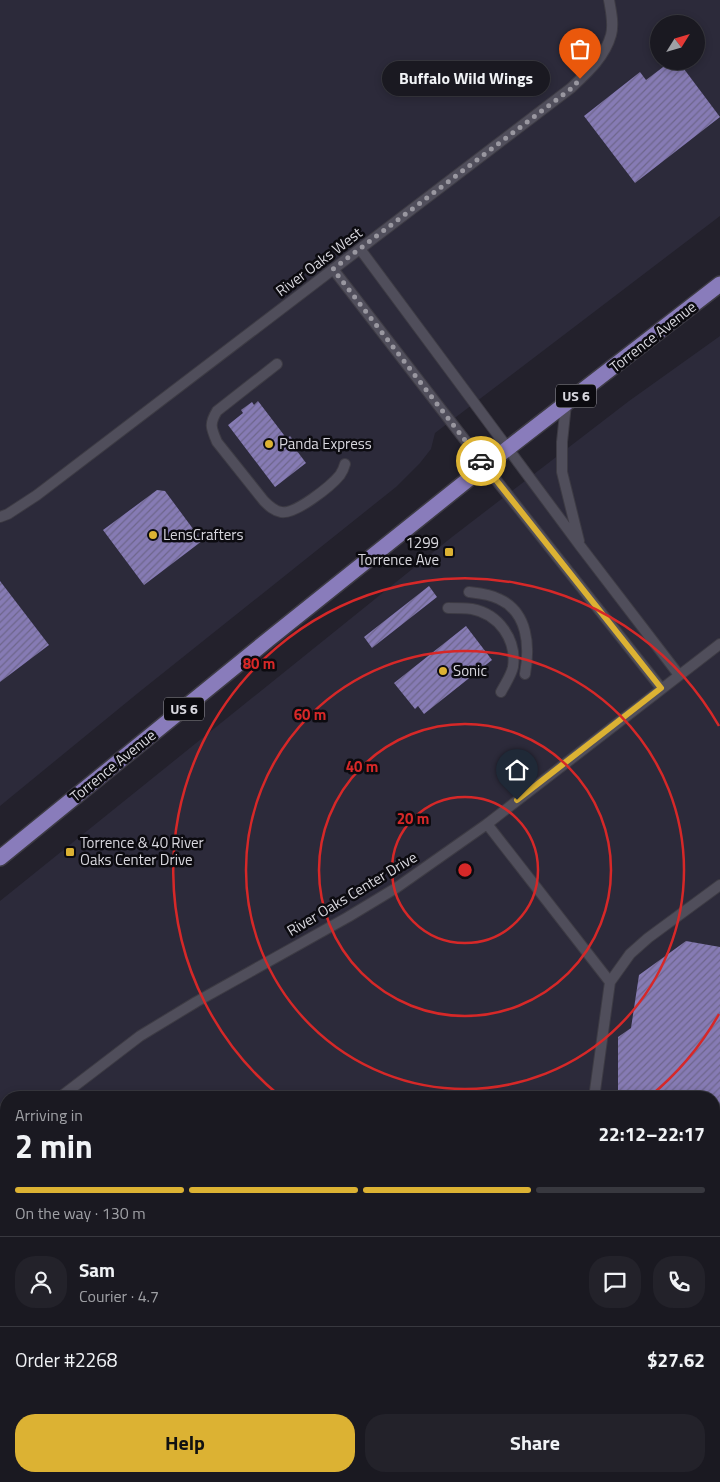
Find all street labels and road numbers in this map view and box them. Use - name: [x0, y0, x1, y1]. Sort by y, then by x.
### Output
- street label: River Oaks West: [271, 221, 367, 302]
- street label: Torrence Avenue: [604, 295, 701, 378]
- road number: US 6: [556, 384, 596, 408]
- road number: US 6: [164, 698, 204, 721]
- street label: Torrence Avenue: [65, 724, 161, 807]
- street label: River Oaks Center Drive: [282, 846, 421, 942]

